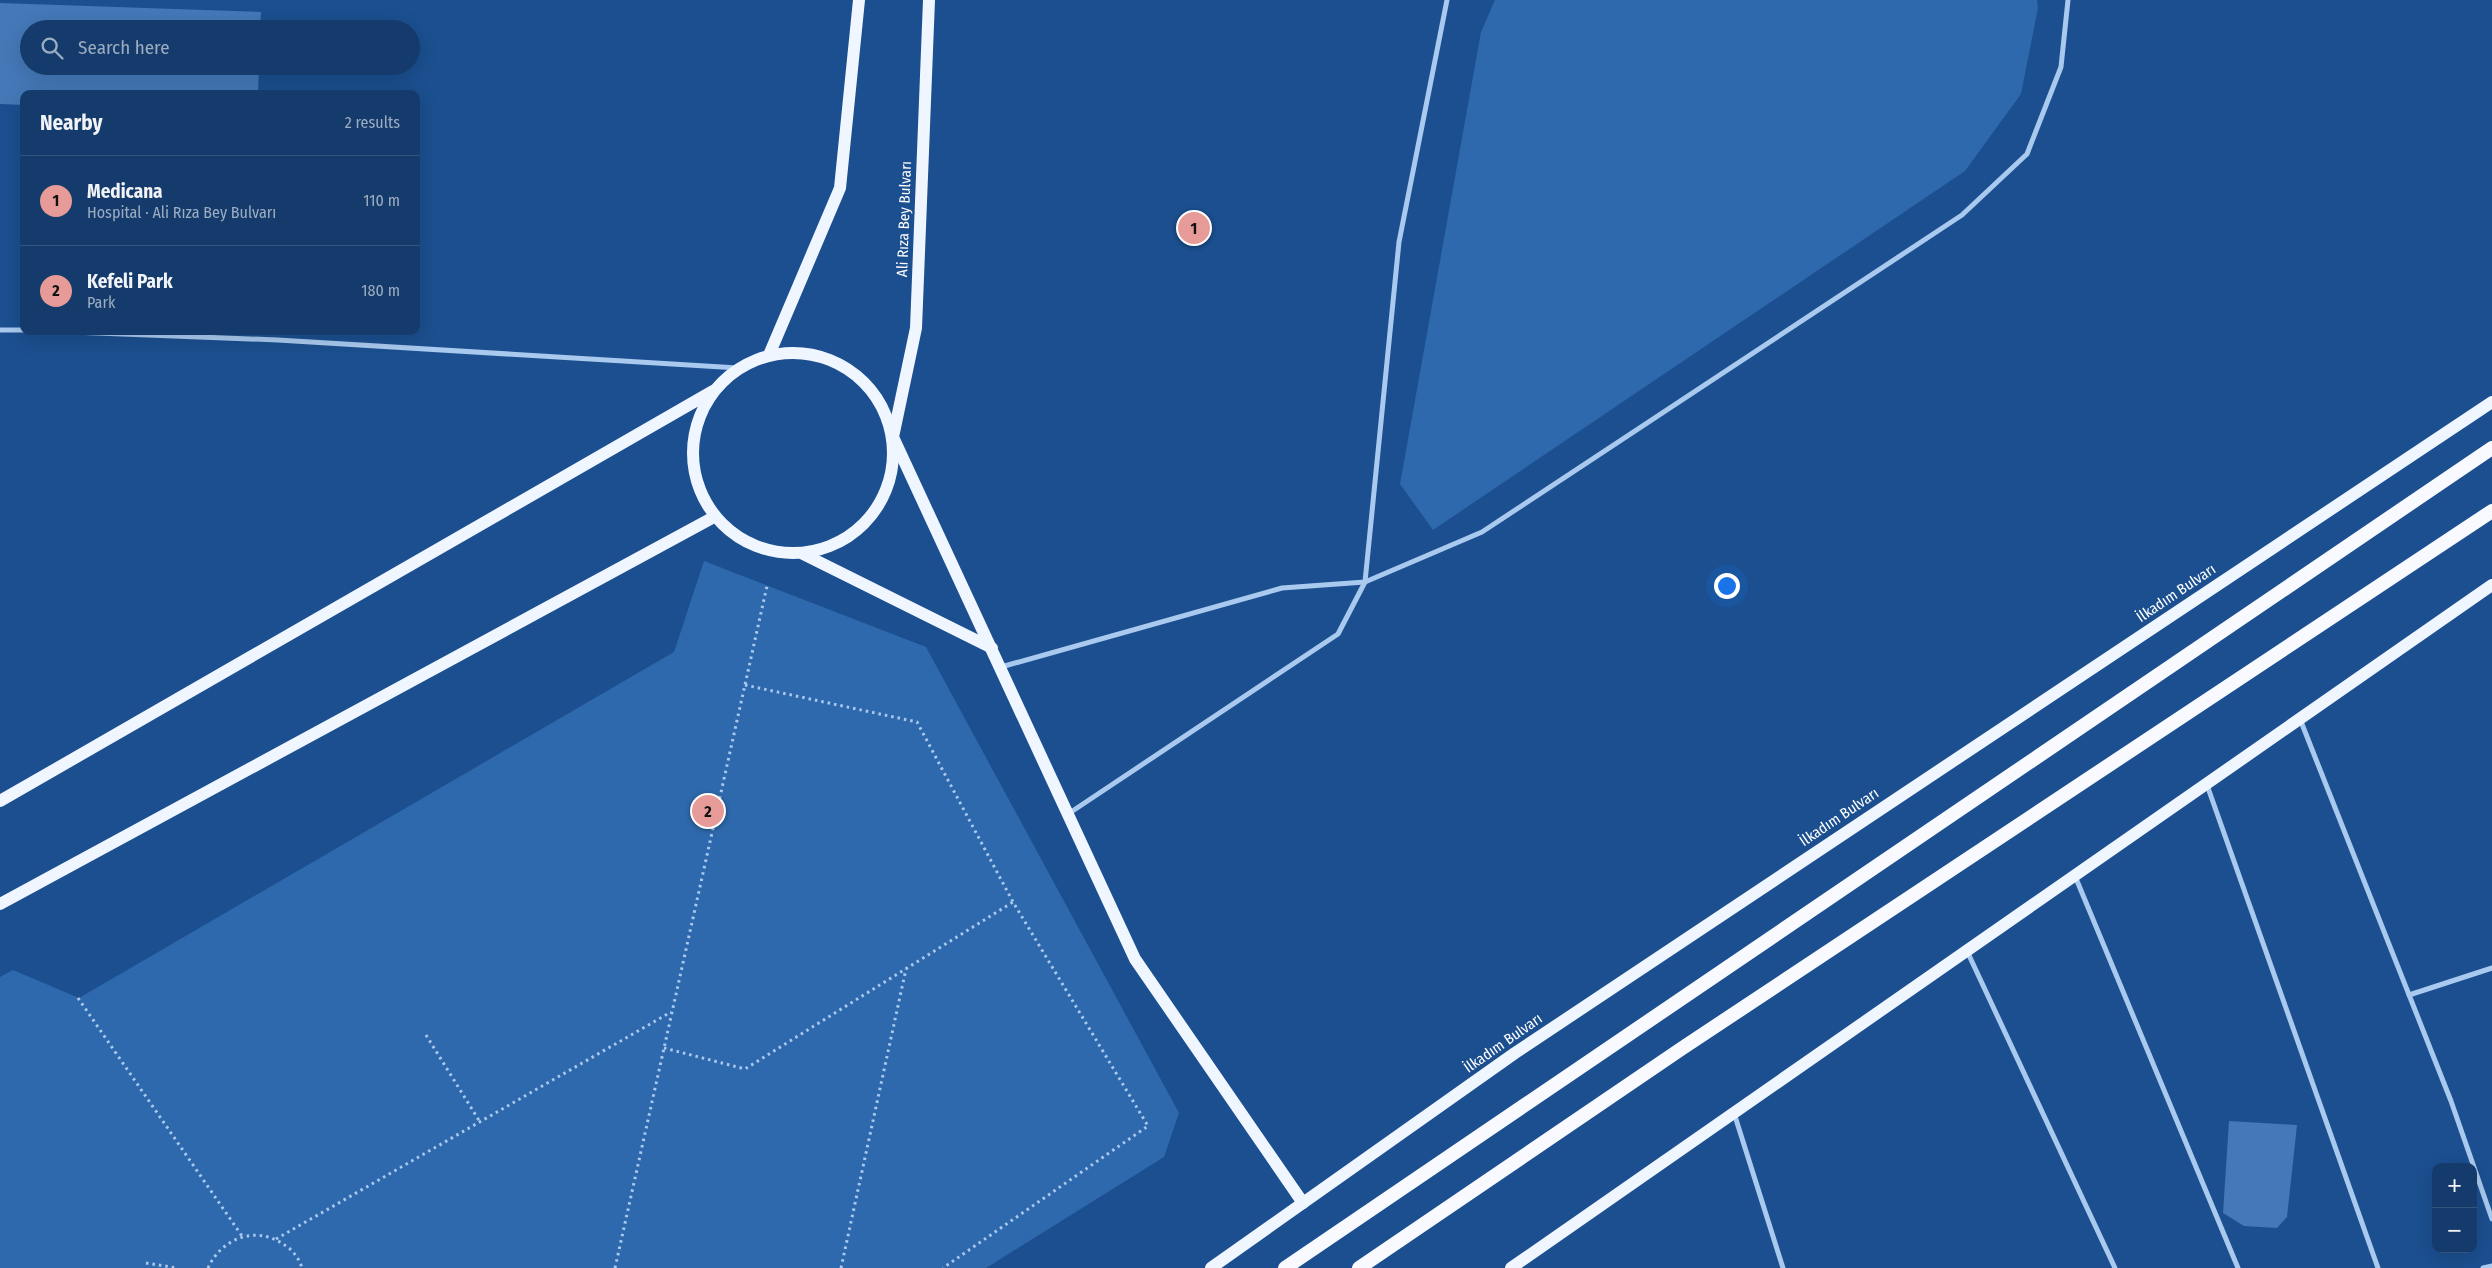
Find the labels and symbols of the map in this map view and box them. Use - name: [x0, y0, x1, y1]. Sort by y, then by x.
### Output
- street label: Ali Rıza Bey Bulvarı: [893, 161, 915, 277]
- pin: 1: [1178, 209, 1210, 247]
- street label: İlkadım Bulvarı: [2133, 560, 2219, 626]
- your location: [1714, 573, 1740, 599]
- street label: İlkadım Bulvarı: [1796, 784, 1882, 850]
- pin: 2: [692, 792, 724, 830]
- street label: İlkadım Bulvarı: [1460, 1009, 1546, 1077]

